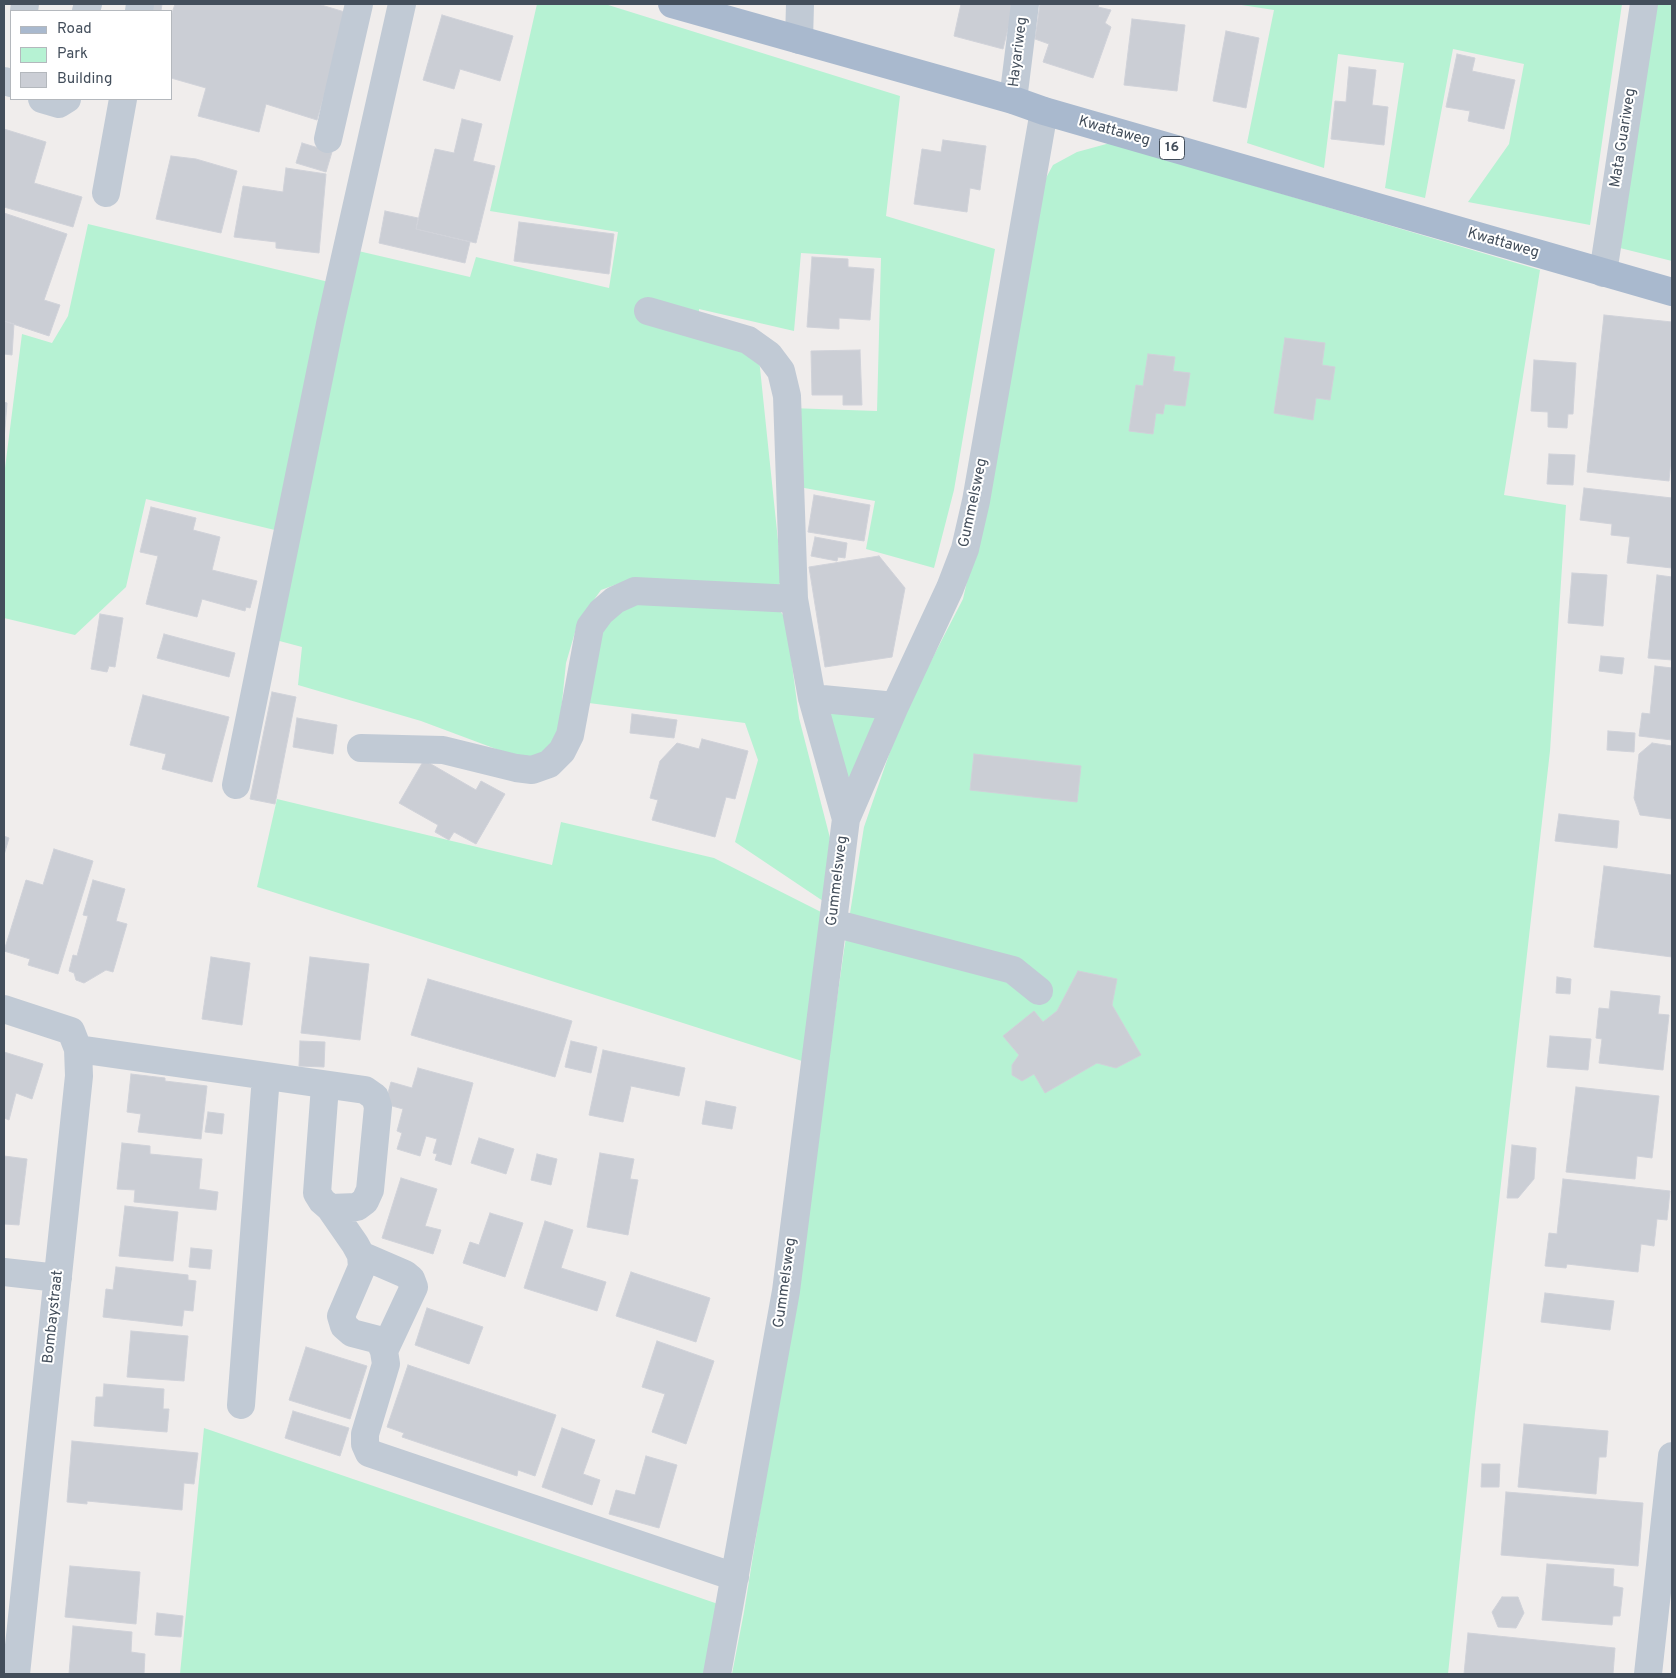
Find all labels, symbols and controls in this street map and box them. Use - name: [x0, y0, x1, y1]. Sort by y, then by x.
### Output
- legend: [10, 10, 172, 100]
- street label: Hayariweg: [1006, 16, 1032, 88]
- text: Road: [57, 20, 92, 39]
- text: Park: [57, 45, 88, 64]
- text: Building: [57, 70, 112, 89]
- street label: Mata Guariweg: [1607, 87, 1641, 189]
- street label: Kwattaweg: [1076, 113, 1152, 151]
- road number: 16: [1160, 136, 1184, 160]
- street label: Kwattaweg: [1465, 225, 1541, 263]
- street label: Gummelsweg: [956, 457, 992, 549]
- street label: Gummelsweg: [824, 835, 852, 927]
- street label: Gummelsweg: [771, 1237, 801, 1329]
- street label: Bombaystraat: [40, 1269, 68, 1365]

